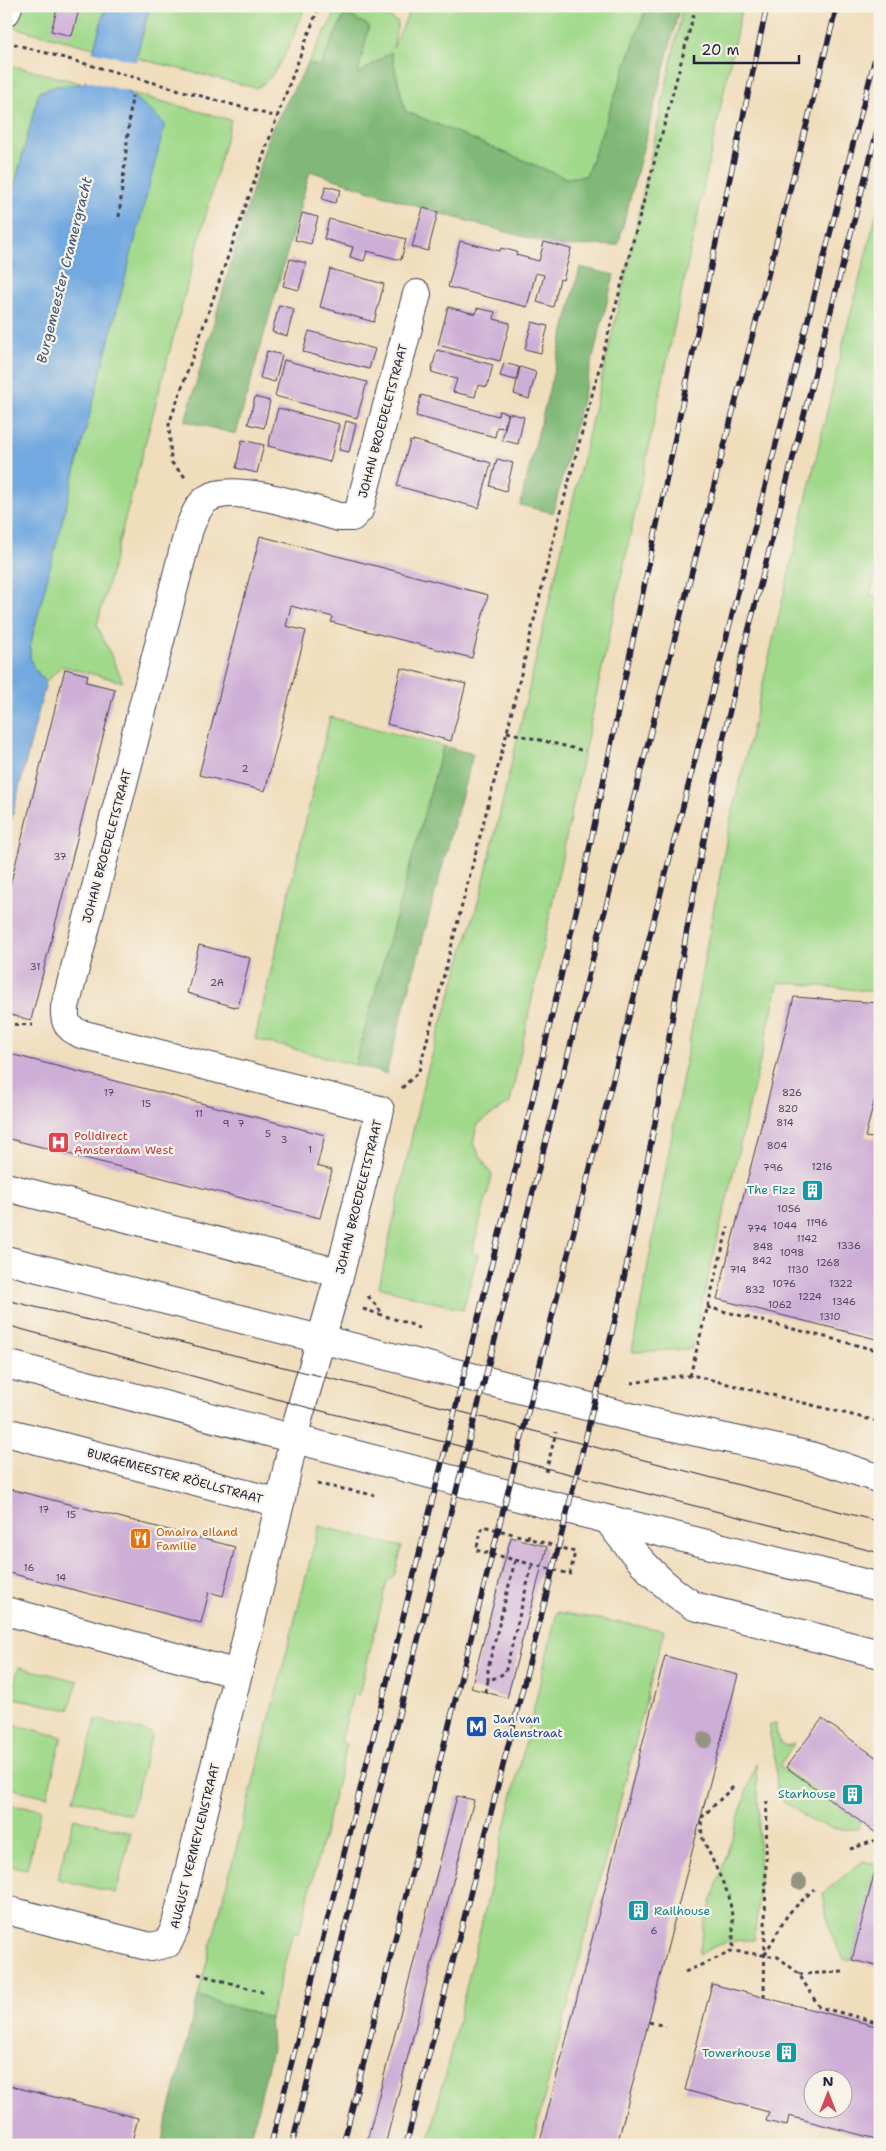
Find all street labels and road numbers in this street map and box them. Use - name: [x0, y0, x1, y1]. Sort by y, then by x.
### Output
- street label: JOHAN BROEDELETSTRAAT: [355, 342, 411, 500]
- street label: JOHAN BROEDELETSTRAAT: [79, 767, 135, 925]
- street label: JOHAN BROEDELETSTRAAT: [332, 1117, 386, 1276]
- street label: BURGEMEESTER RÖELLSTRAAT: [85, 1445, 265, 1507]
- street label: AUGUST VERMEYLENSTRAAT: [167, 1761, 223, 1930]

